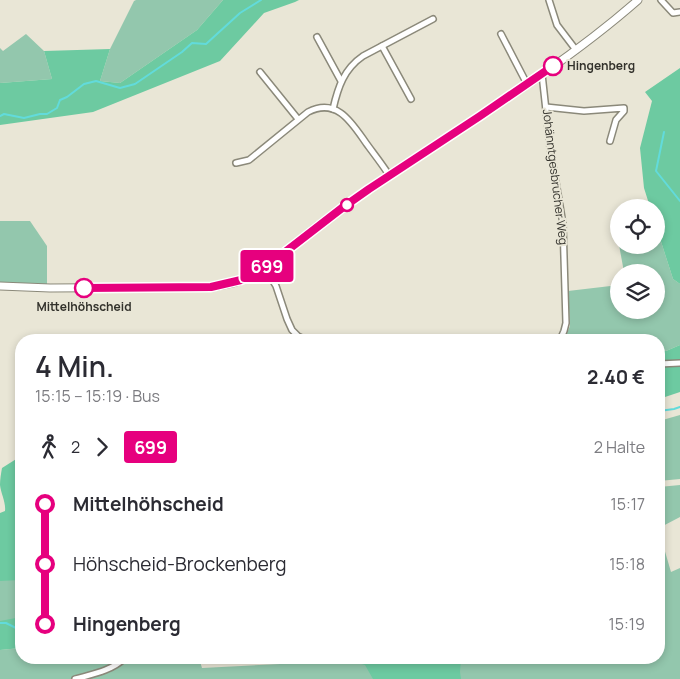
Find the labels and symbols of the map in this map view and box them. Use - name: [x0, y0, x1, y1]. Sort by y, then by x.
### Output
- marker: Hingenberg: [543, 56, 563, 76]
- place label: Hingenberg: [567, 57, 635, 74]
- street label: Johänntgesbrucher Weg: [539, 108, 572, 246]
- unlabelled marker: [340, 198, 354, 212]
- line badge: 699: [238, 250, 296, 282]
- marker: Mittelhöhscheid: [74, 278, 94, 298]
- place label: Mittelhöhscheid: [36, 298, 132, 315]

